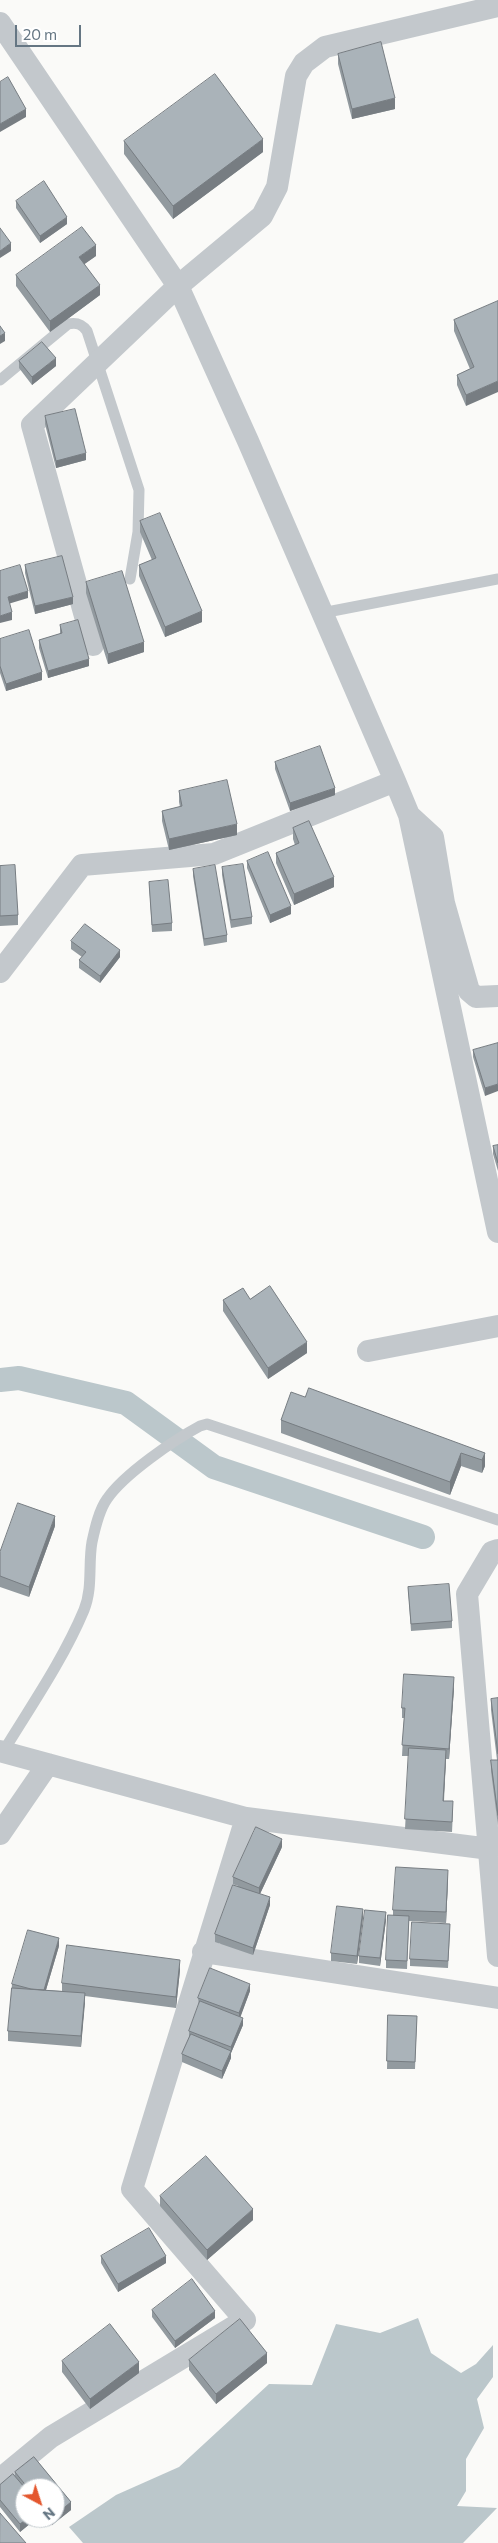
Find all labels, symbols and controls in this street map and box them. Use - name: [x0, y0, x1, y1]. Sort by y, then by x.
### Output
- scale bar: [18, 15, 84, 47]
- text: 20 m: [23, 25, 57, 43]
- north arrow: [15, 2478, 65, 2528]
- text: N: [40, 2504, 59, 2524]

